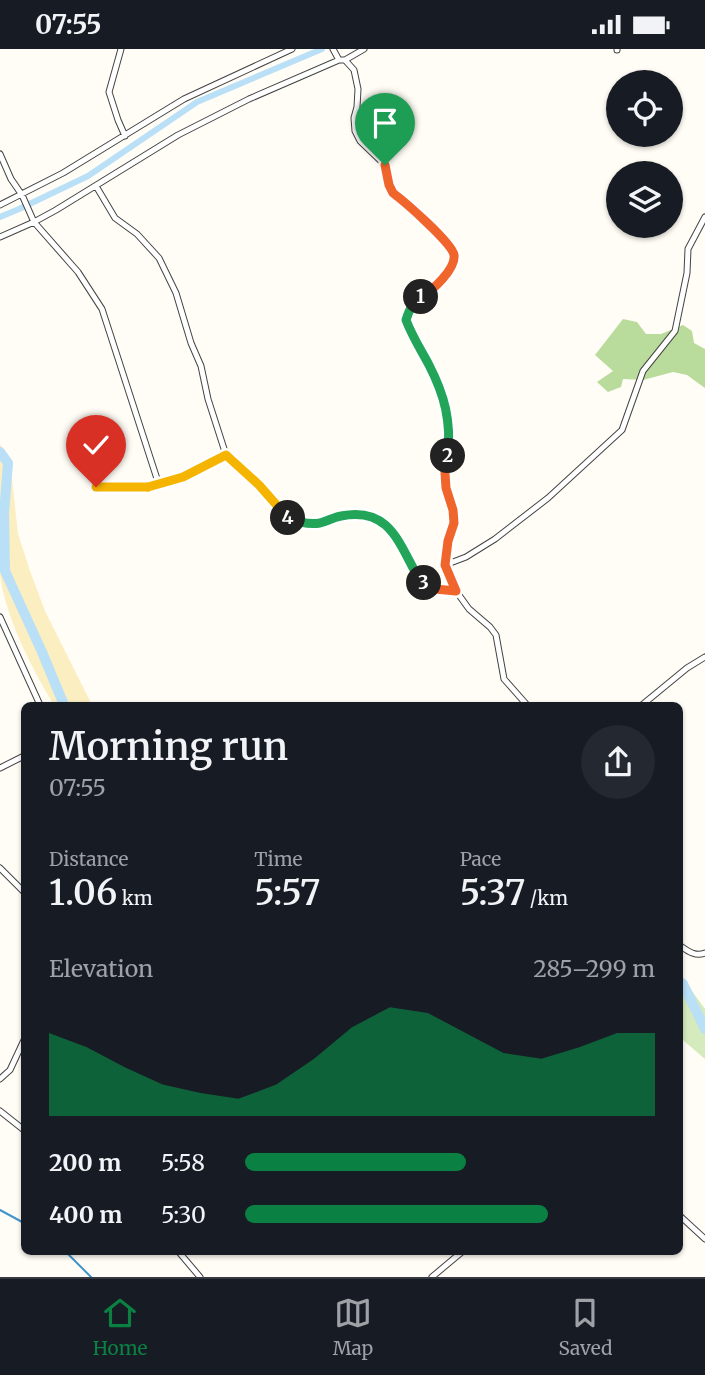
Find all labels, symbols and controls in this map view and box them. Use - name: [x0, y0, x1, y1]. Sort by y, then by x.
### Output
- text: 07:55: [35, 8, 102, 41]
- map controls: [606, 70, 683, 238]
- button: locate: [606, 70, 683, 147]
- pin: [355, 93, 415, 165]
- icon: arrive: [366, 104, 404, 142]
- button: layers: [606, 161, 683, 238]
- pin: 1: [404, 279, 438, 315]
- text: 1: [416, 284, 425, 308]
- pin: [66, 415, 126, 487]
- icon: check: [77, 426, 115, 464]
- pin: 2: [430, 439, 466, 473]
- text: 2: [442, 443, 453, 467]
- pin: 4: [270, 501, 306, 535]
- text: 4: [281, 505, 294, 529]
- pin: 3: [406, 565, 442, 601]
- text: 3: [418, 570, 429, 594]
- text: Morning run: [49, 723, 288, 770]
- button: share: [581, 725, 655, 799]
- text: 07:55: [49, 773, 106, 802]
- text: Distance: [49, 847, 128, 871]
- text: Time: [254, 847, 303, 871]
- text: Pace: [460, 847, 501, 871]
- text: 1.06: [49, 871, 117, 915]
- text: 5:57: [254, 871, 320, 915]
- text: 5:37: [460, 871, 525, 915]
- text: km: [117, 886, 153, 910]
- text: /km: [525, 886, 568, 910]
- text: Elevation: [49, 954, 153, 983]
- text: 285–299 m: [533, 954, 655, 983]
- text: 200 m: [49, 1148, 121, 1177]
- text: 5:58: [161, 1148, 205, 1177]
- text: 400 m: [49, 1200, 123, 1229]
- text: 5:30: [161, 1200, 206, 1229]
- tab: Home: [93, 1294, 147, 1360]
- tab: Map: [333, 1294, 373, 1360]
- tab: Saved: [558, 1294, 612, 1360]

